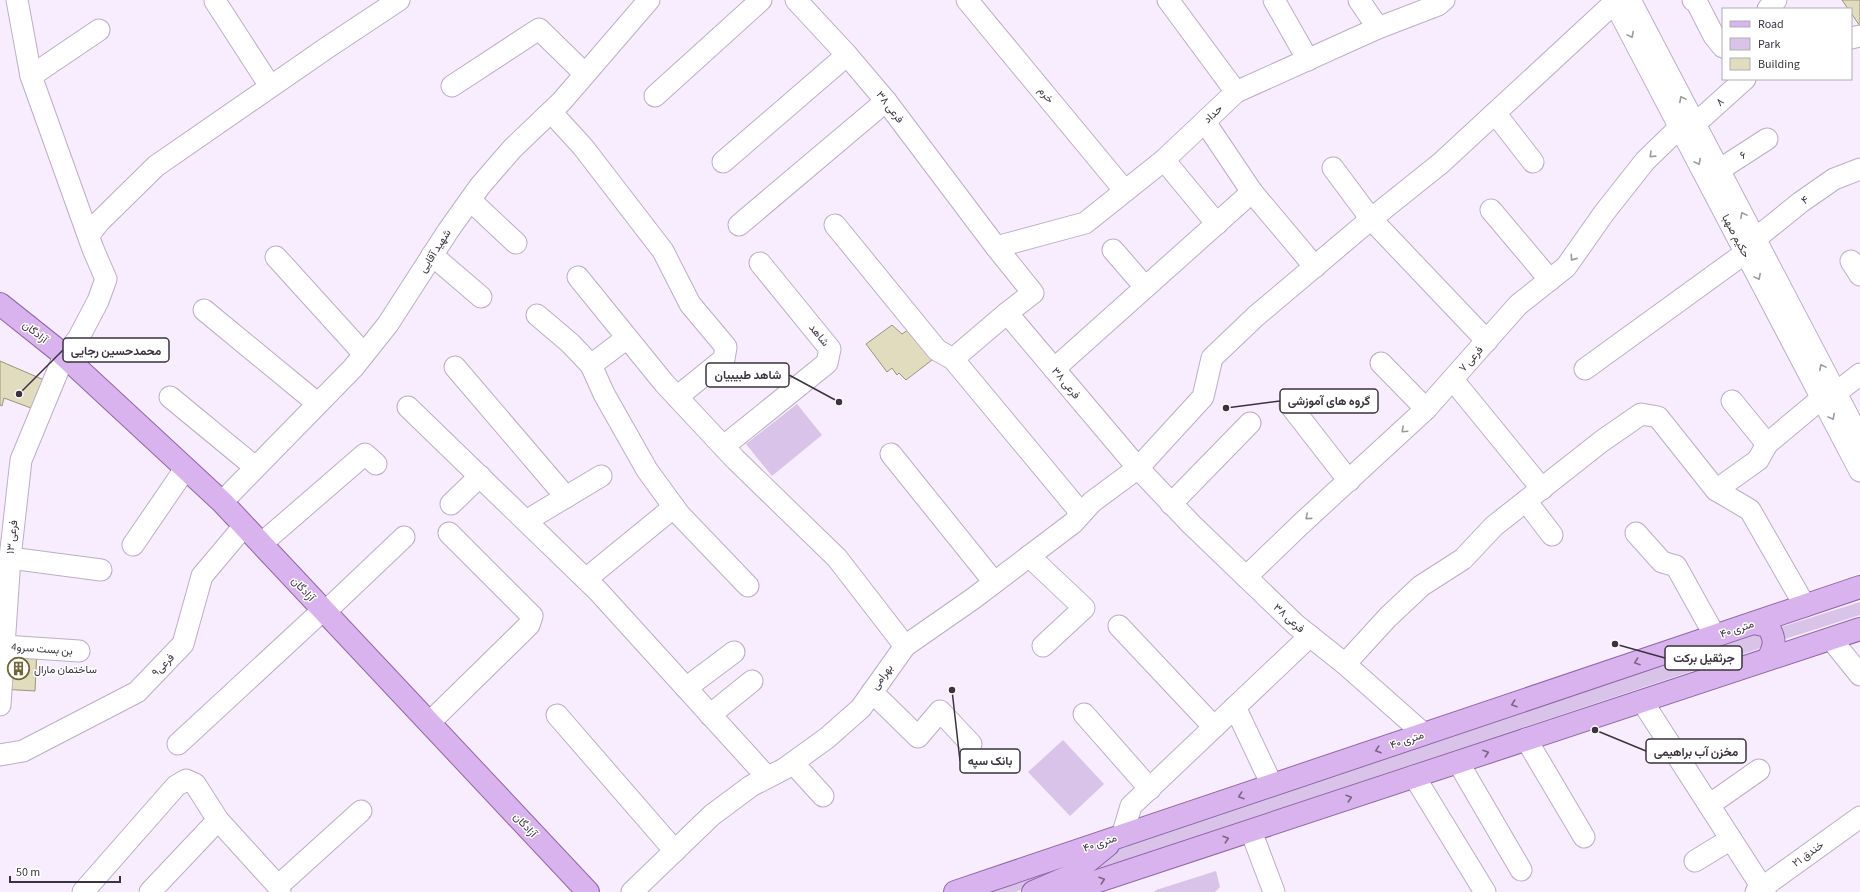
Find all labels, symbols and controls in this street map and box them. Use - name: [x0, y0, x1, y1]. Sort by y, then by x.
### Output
- legend: [1722, 8, 1852, 80]
- text: Road: [1758, 16, 1784, 33]
- one-way arrow: [1626, 30, 1634, 38]
- text: Park: [1758, 36, 1780, 53]
- text: Building: [1758, 56, 1800, 73]
- street label: خرم: [1035, 84, 1057, 106]
- street label: فرعی ۳۸: [873, 88, 907, 126]
- street label: ۸: [1713, 94, 1728, 110]
- one-way arrow: [1679, 96, 1687, 104]
- street label: حداد: [1200, 101, 1226, 127]
- street label: ۶: [1737, 147, 1749, 163]
- one-way arrow: [1649, 150, 1657, 157]
- one-way arrow: [1693, 158, 1701, 165]
- street label: ۴: [1798, 192, 1812, 208]
- street label: حکیم صهبا: [1718, 211, 1754, 261]
- one-way arrow: [1740, 211, 1747, 219]
- street label: شهید آقایی: [415, 226, 455, 276]
- one-way arrow: [1571, 253, 1578, 260]
- one-way arrow: [1753, 273, 1761, 280]
- street label: آزادگان: [19, 317, 52, 348]
- street label: شاهد: [805, 321, 833, 350]
- callout: محمدحسین رجایی: [63, 338, 169, 362]
- text: محمدحسین رجایی: [71, 343, 162, 360]
- street label: فرعی ۷: [1456, 343, 1486, 375]
- callout: شاهد طبیبیان: [706, 363, 789, 387]
- street label: فرعی ۳۸: [1048, 364, 1084, 402]
- one-way arrow: [1820, 364, 1827, 371]
- text: شاهد طبیبیان: [715, 367, 782, 384]
- callout: گروه های آموزشی: [1280, 389, 1378, 413]
- text: گروه های آموزشی: [1288, 393, 1371, 410]
- one-way arrow: [1827, 413, 1834, 420]
- one-way arrow: [1401, 425, 1409, 432]
- one-way arrow: [1305, 513, 1313, 520]
- street label: فرعی ۱۳: [3, 519, 21, 555]
- street label: آزادگان: [288, 573, 319, 606]
- street label: فرعی ۳۸: [1270, 600, 1308, 636]
- street label: ۴۰ متری: [1718, 616, 1756, 642]
- street label: بن بست سرو4: [11, 639, 73, 659]
- callout: جرثقیل برکت: [1665, 646, 1742, 670]
- street label: فرعی۹: [148, 650, 178, 680]
- text: جرثقیل برکت: [1673, 650, 1735, 667]
- building icon: ساختمان مارال: [6, 656, 32, 682]
- one-way arrow: [1634, 658, 1641, 666]
- street label: بهرامی: [868, 661, 896, 693]
- place label: ساختمان مارال: [34, 662, 97, 677]
- one-way arrow: [1511, 699, 1518, 708]
- street label: ۴۰ متری: [1388, 727, 1426, 753]
- callout: مخزن آب براهیمی: [1646, 739, 1746, 763]
- text: مخزن آب براهیمی: [1654, 744, 1739, 761]
- one-way arrow: [1374, 745, 1381, 754]
- callout: بانک سپه: [960, 749, 1020, 773]
- one-way arrow: [1482, 749, 1489, 758]
- text: بانک سپه: [968, 753, 1013, 770]
- one-way arrow: [1238, 791, 1245, 799]
- one-way arrow: [1346, 794, 1353, 803]
- street label: آزادگان: [510, 809, 541, 842]
- street label: ۴۰ متری: [1081, 830, 1119, 856]
- one-way arrow: [1222, 835, 1229, 844]
- street label: ۲۱ خندق: [1789, 837, 1827, 871]
- scale bar: [10, 858, 120, 884]
- text: 50 m: [16, 864, 40, 881]
- one-way arrow: [1099, 876, 1106, 885]

